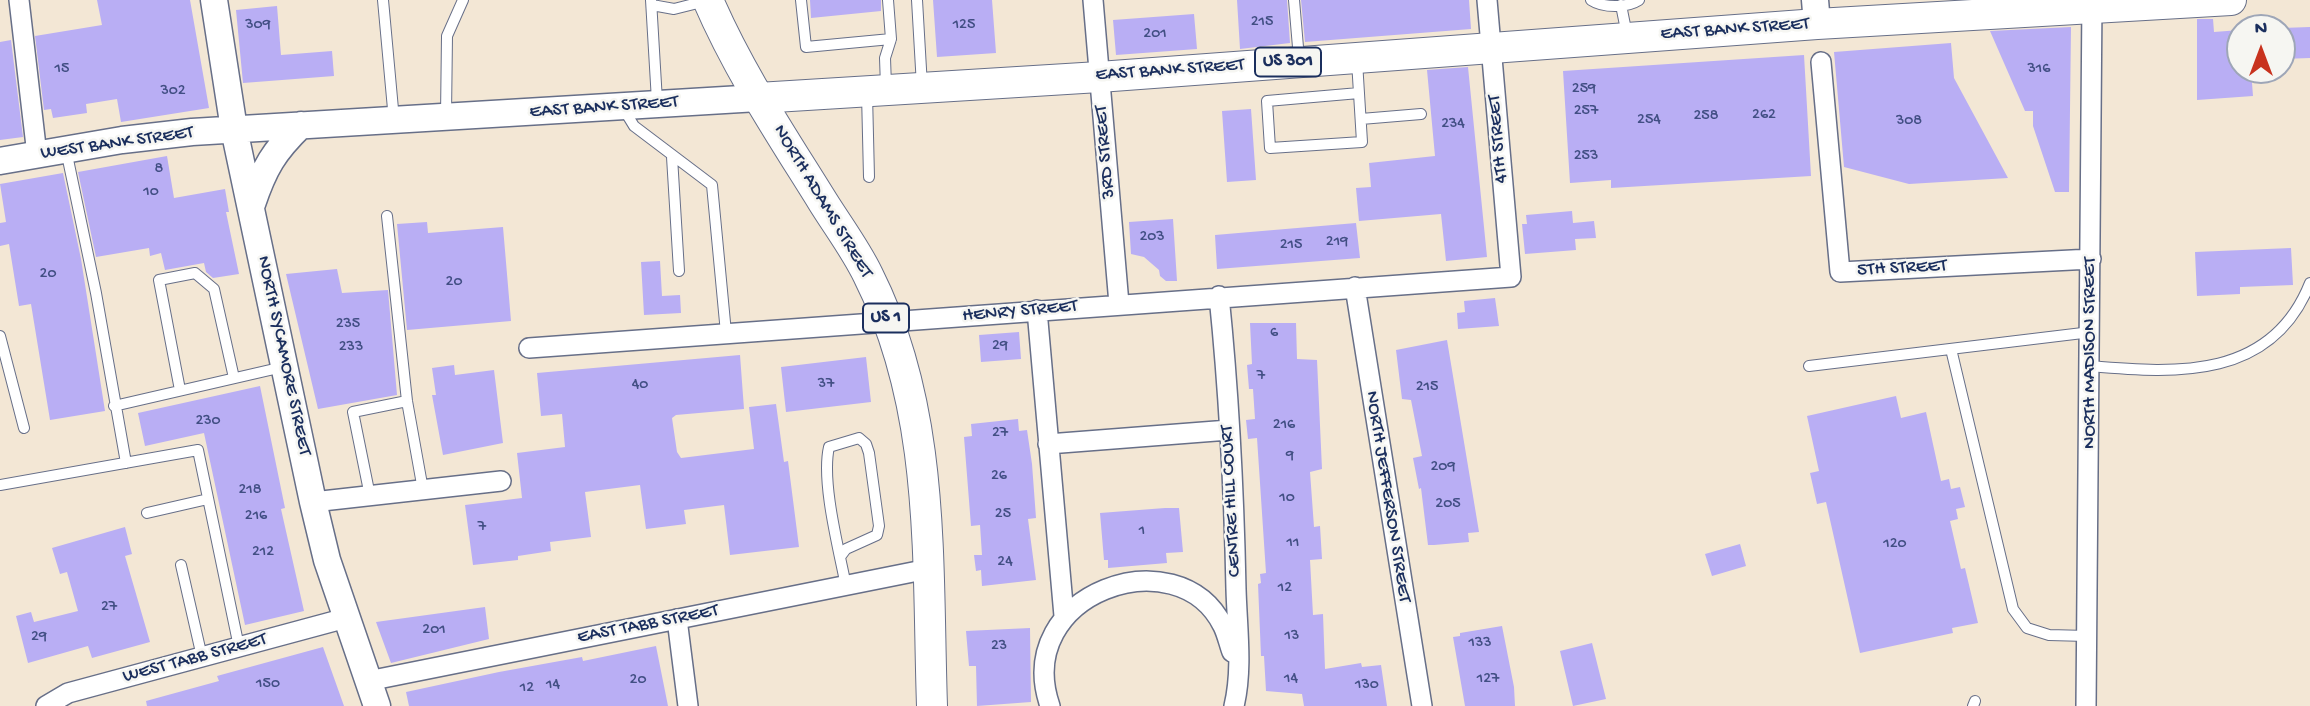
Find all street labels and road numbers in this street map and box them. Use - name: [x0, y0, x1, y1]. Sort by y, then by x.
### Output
- street label: EAST BANK STREET: [1660, 13, 1810, 47]
- road number: US 301: [1255, 48, 1321, 76]
- street label: EAST BANK STREET: [1095, 54, 1245, 88]
- street label: EAST BANK STREET: [529, 91, 679, 125]
- street label: 4TH STREET: [1484, 94, 1514, 184]
- street label: 3RD STREET: [1091, 104, 1121, 200]
- street label: NORTH ADAMS STREET: [767, 121, 877, 283]
- street label: WEST BANK STREET: [39, 122, 195, 166]
- street label: NORTH SYCAMORE STREET: [251, 254, 315, 458]
- street label: 5TH STREET: [1857, 255, 1947, 283]
- street label: NORTH MADISON STREET: [2080, 257, 2102, 449]
- street label: HENRY STREET: [962, 296, 1078, 328]
- road number: US 1: [863, 304, 909, 332]
- street label: NORTH JEFFERSON STREET: [1359, 390, 1415, 604]
- street label: CENTRE HILL COURT: [1217, 425, 1247, 577]
- street label: EAST TABB STREET: [576, 600, 720, 650]
- street label: WEST TABB STREET: [121, 629, 269, 689]

